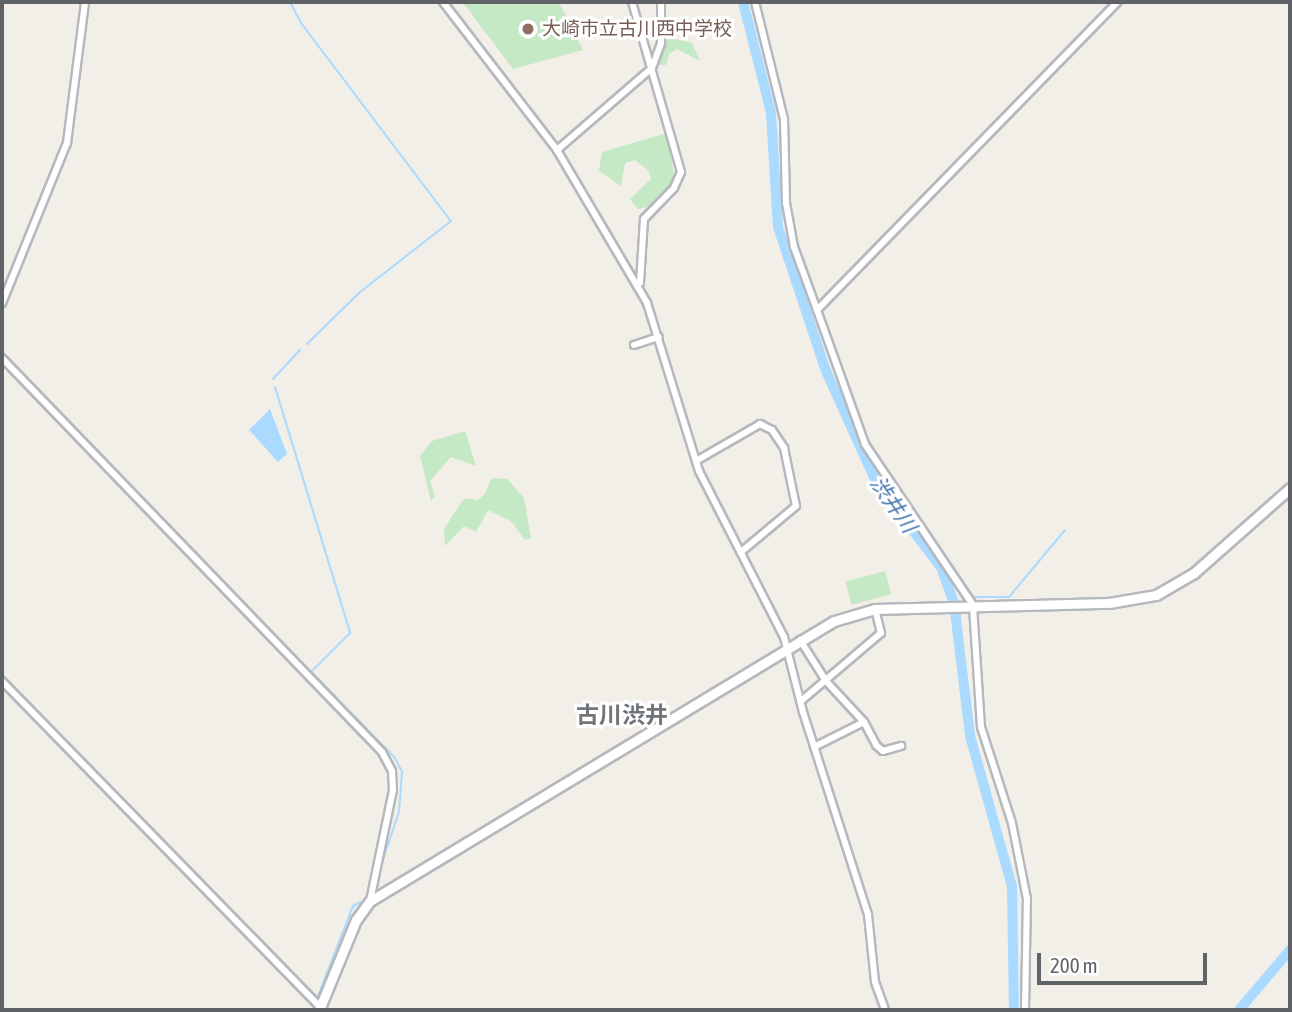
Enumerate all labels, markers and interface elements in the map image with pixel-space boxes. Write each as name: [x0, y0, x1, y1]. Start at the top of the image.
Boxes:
place label: 大崎市立古川西中学校: [542, 18, 732, 40]
marker: 大崎市立古川西中学校: [520, 21, 536, 37]
water label: 渋井川: [866, 471, 922, 537]
district label: 古川渋井: [576, 701, 668, 729]
scale bar: [1040, 939, 1210, 983]
text: 200 m: [1050, 953, 1098, 977]

